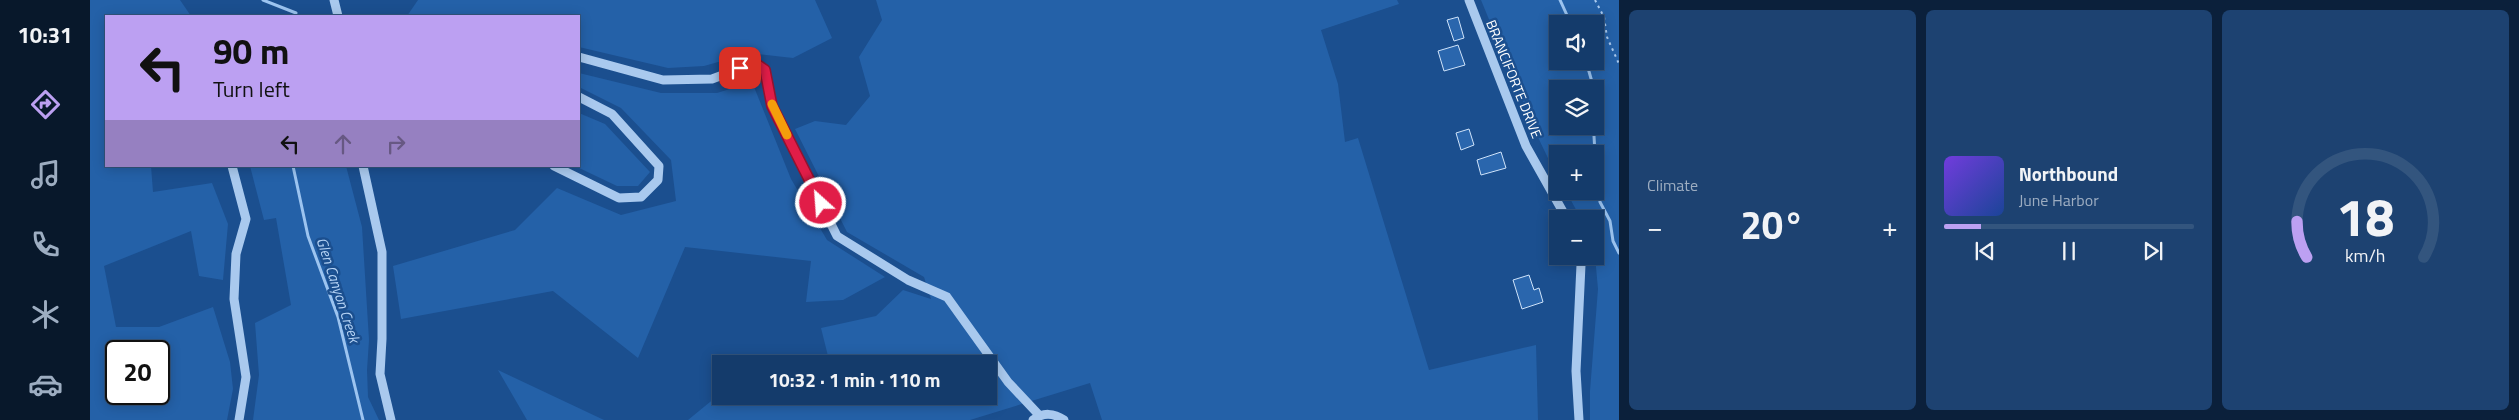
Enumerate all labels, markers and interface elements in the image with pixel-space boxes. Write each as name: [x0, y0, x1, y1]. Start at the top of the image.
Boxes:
map controls: [1549, 15, 1604, 265]
button: sound: [1549, 15, 1604, 70]
street label: BRANCIFORTE DRIVE: [1481, 16, 1548, 141]
text: 10:31: [18, 18, 72, 52]
text: 90 m: [213, 24, 289, 78]
icon: left: [130, 35, 195, 100]
pin: [719, 47, 761, 89]
icon: arrive: [726, 54, 754, 82]
text: Turn left: [213, 72, 290, 106]
button: layers: [1549, 80, 1604, 135]
icon: directions: [28, 87, 63, 122]
icon: left: [276, 130, 304, 158]
icon: ahead: [329, 130, 357, 158]
icon: right: [382, 130, 410, 158]
button: +: [1549, 145, 1604, 200]
icon: music: [28, 157, 63, 192]
text: Northbound: [2019, 159, 2118, 188]
text: Climate: [1647, 173, 1698, 197]
position arrow: [794, 176, 846, 228]
text: 18: [2337, 177, 2395, 256]
text: June Harbor: [2019, 188, 2099, 212]
text: 20°: [1740, 196, 1804, 254]
text: −: [1647, 205, 1663, 248]
text: +: [1882, 205, 1898, 248]
button: −: [1549, 210, 1604, 265]
icon: phone: [28, 227, 63, 262]
water label: Glen Canyon Creek: [311, 234, 367, 348]
icon: previous: [1971, 237, 1999, 265]
icon: pause: [2055, 237, 2083, 265]
icon: next: [2139, 237, 2167, 265]
text: km/h: [2345, 242, 2386, 269]
icon: climate: [28, 297, 63, 332]
speed limit sign: 20: [105, 340, 170, 405]
text: 10:32 · 1 min · 110 m: [768, 365, 941, 394]
icon: car: [28, 367, 63, 402]

